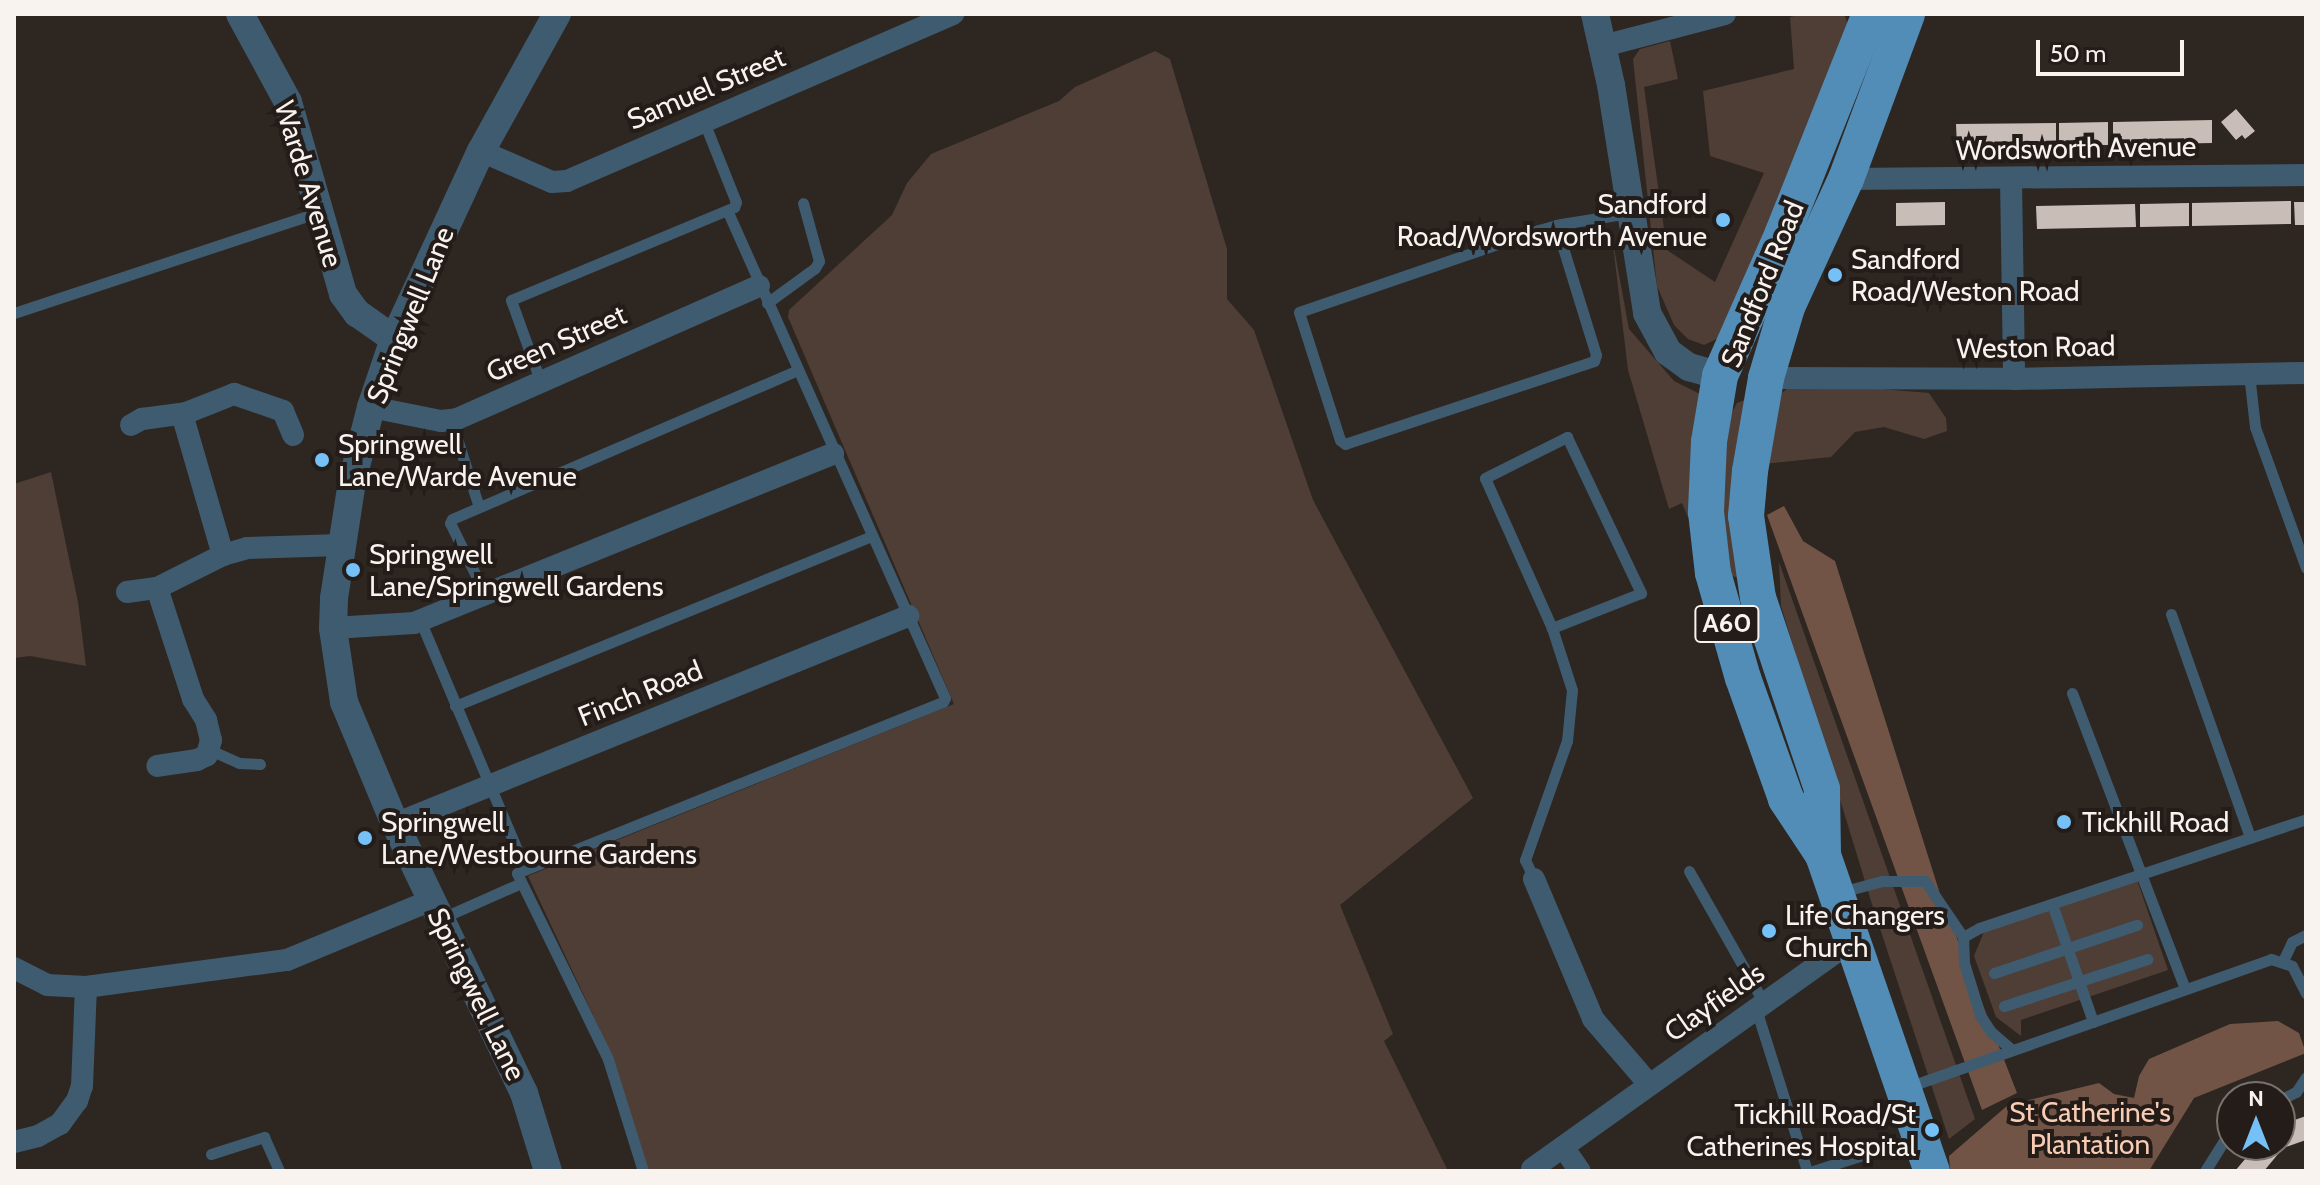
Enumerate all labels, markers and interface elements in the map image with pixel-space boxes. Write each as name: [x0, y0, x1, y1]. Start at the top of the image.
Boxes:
scale bar: [2040, 24, 2188, 74]
text: 50 m: [2050, 39, 2106, 68]
street label: Samuel Street: [622, 40, 790, 136]
street label: Warde Avenue: [268, 97, 350, 271]
street label: Wordsworth Avenue: [1955, 129, 2197, 167]
place label: Sandford Road/Wordsworth Avenue: [1397, 187, 1707, 253]
street label: Sandford Road: [1713, 196, 1811, 372]
marker: Sandford Road/Wordsworth Avenue: [1714, 211, 1732, 229]
street label: Springwell Lane: [359, 222, 461, 408]
place label: Sandford Road/Weston Road: [1851, 242, 2080, 308]
marker: Sandford Road/Weston Road: [1826, 266, 1844, 284]
street label: Green Street: [481, 297, 631, 389]
street label: Weston Road: [1956, 329, 2116, 365]
place label: Springwell Lane/Warde Avenue: [338, 427, 577, 493]
marker: Springwell Lane/Warde Avenue: [313, 451, 331, 469]
place label: Springwell Lane/Springwell Gardens: [369, 537, 664, 603]
marker: Springwell Lane/Springwell Gardens: [344, 561, 362, 579]
road number: A60: [1693, 602, 1761, 646]
street label: Finch Road: [573, 653, 707, 733]
place label: Springwell Lane/Westbourne Gardens: [381, 805, 697, 871]
place label: Tickhill Road: [2082, 805, 2229, 839]
marker: Tickhill Road: [2053, 811, 2075, 833]
marker: Springwell Lane/Westbourne Gardens: [356, 829, 374, 847]
place label: Life Changers Church: [1785, 898, 1945, 964]
street label: Springwell Lane: [421, 902, 533, 1086]
marker: Life Changers Church: [1760, 922, 1778, 940]
street label: Clayfields: [1658, 956, 1770, 1048]
north arrow: [2216, 1081, 2296, 1161]
text: N: [2248, 1085, 2264, 1112]
park label: St Catherine's Plantation: [2009, 1095, 2171, 1161]
place label: Tickhill Road/St Catherines Hospital: [1687, 1097, 1916, 1163]
marker: Tickhill Road/St Catherines Hospital: [1923, 1121, 1941, 1139]

